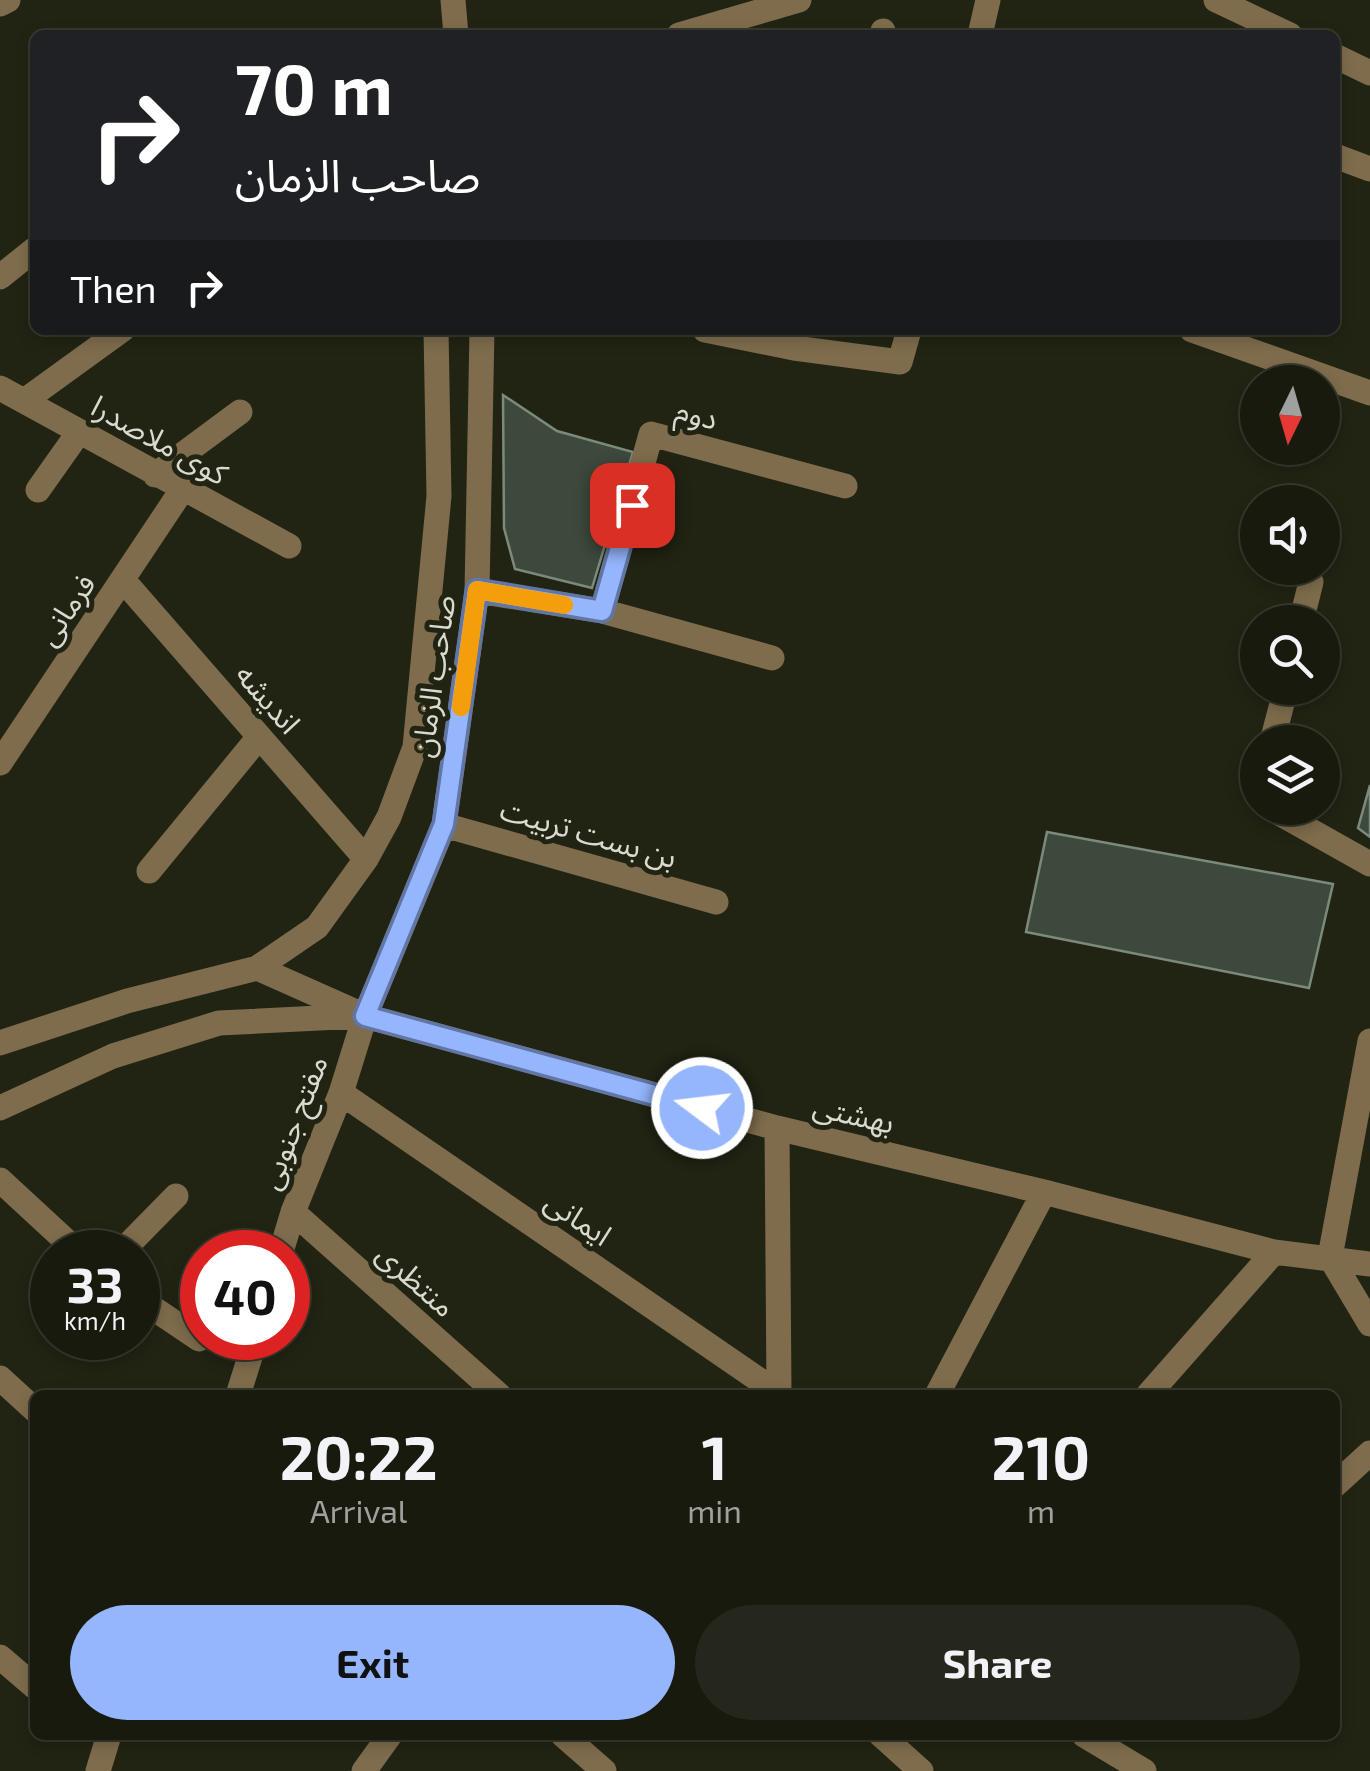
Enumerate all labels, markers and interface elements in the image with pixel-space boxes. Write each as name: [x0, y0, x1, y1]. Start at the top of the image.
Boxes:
text: 70 m: [235, 45, 393, 129]
icon: right: [70, 70, 200, 200]
text: صاحب الزمان: [235, 147, 480, 201]
icon: right: [177, 260, 232, 315]
text: Then: [70, 265, 157, 311]
north arrow: [1240, 365, 1340, 465]
map controls: [1240, 365, 1340, 825]
street label: کوی ملاصدرا: [85, 387, 235, 492]
street label: دوم: [670, 390, 722, 442]
pin: [590, 463, 675, 548]
icon: arrive: [605, 478, 660, 533]
button: sound: [1240, 485, 1340, 585]
street label: فرمانی: [28, 566, 103, 652]
street label: صاحب الزمان: [403, 592, 462, 760]
button: search: [1240, 605, 1340, 705]
street label: اندیشه: [229, 656, 309, 740]
button: layers: [1240, 725, 1340, 825]
street label: بن بست تربیت: [496, 790, 681, 875]
street label: مفتح جنوبی: [250, 1050, 340, 1196]
position arrow: [650, 1056, 754, 1160]
street label: بهشتی: [810, 1086, 898, 1141]
street label: ایمانی: [538, 1182, 619, 1253]
speed limit sign: 40: [180, 1230, 310, 1360]
street label: منتظری: [370, 1234, 464, 1324]
text: 33: [67, 1253, 123, 1313]
text: km/h: [64, 1305, 126, 1335]
text: 20:22: [280, 1420, 438, 1492]
text: 1: [702, 1420, 728, 1492]
text: 210: [992, 1420, 1090, 1492]
text: Arrival: [310, 1491, 407, 1529]
text: min: [687, 1491, 742, 1529]
text: m: [1027, 1491, 1055, 1529]
button: Exit: [70, 1605, 675, 1720]
button: Share: [695, 1605, 1300, 1720]

